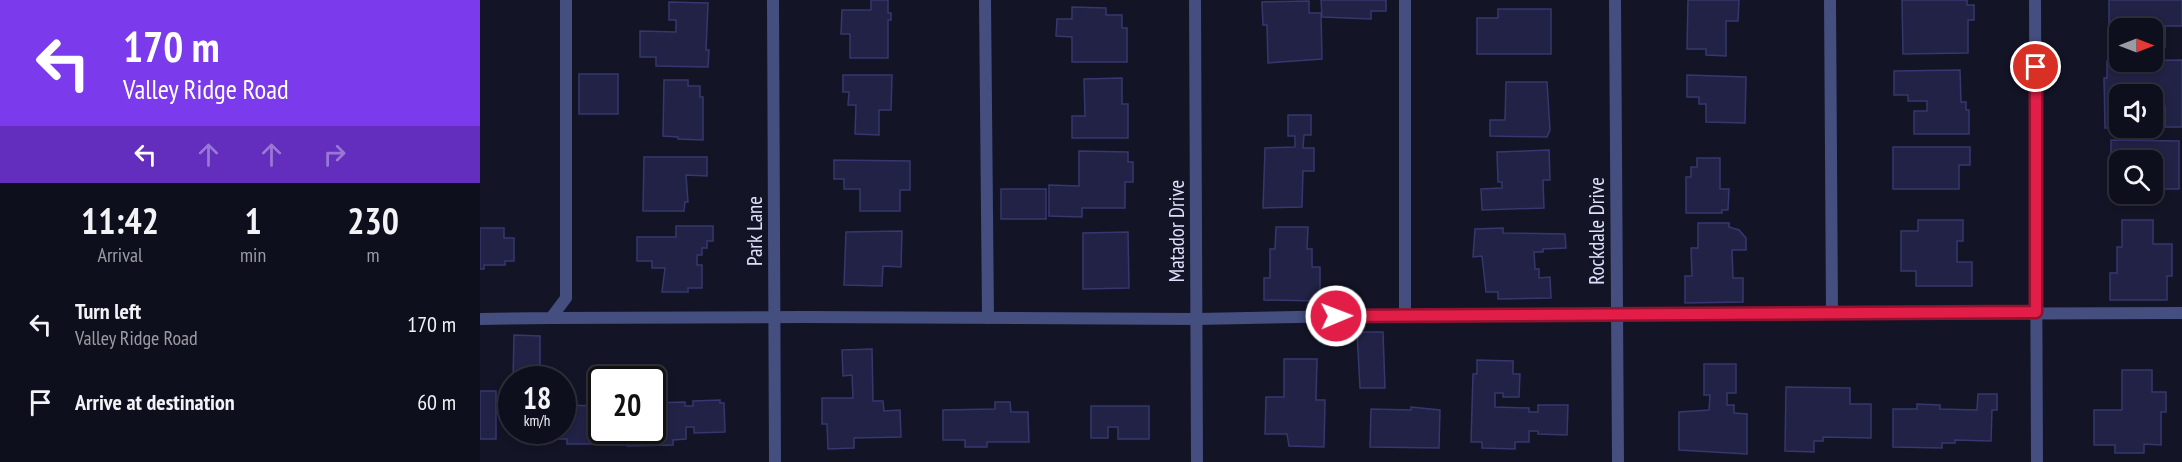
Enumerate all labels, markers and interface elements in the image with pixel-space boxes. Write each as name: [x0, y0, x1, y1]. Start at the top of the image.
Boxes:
north arrow: [2109, 18, 2163, 72]
map controls: [2109, 18, 2163, 204]
text: 170 m: [123, 19, 220, 74]
icon: left: [24, 24, 102, 102]
pin: [2010, 41, 2061, 92]
icon: arrive: [2019, 50, 2052, 83]
text: Valley Ridge Road: [123, 72, 289, 106]
button: sound: [2109, 84, 2163, 138]
icon: left: [129, 138, 162, 171]
icon: ahead: [192, 138, 225, 171]
icon: ahead: [255, 138, 288, 171]
icon: right: [318, 138, 351, 171]
button: search: [2109, 150, 2163, 204]
street label: Rockdale Drive: [1583, 177, 1610, 285]
street label: Matador Drive: [1163, 180, 1190, 282]
street label: Park Lane: [741, 196, 768, 266]
text: 11:42: [81, 197, 159, 244]
text: 1: [244, 197, 262, 244]
text: 230: [347, 197, 399, 244]
text: Arrival: [97, 242, 143, 268]
text: min: [240, 242, 266, 268]
text: m: [367, 242, 380, 268]
position arrow: [1304, 284, 1368, 348]
text: Turn left: [75, 297, 141, 325]
icon: left: [24, 308, 57, 341]
text: 170 m: [407, 310, 456, 338]
text: Valley Ridge Road: [75, 325, 198, 351]
speed limit sign: 20: [588, 366, 666, 444]
text: 18: [523, 378, 551, 417]
icon: arrive: [24, 386, 57, 419]
text: Arrive at destination: [75, 388, 235, 416]
text: 60 m: [417, 388, 456, 416]
text: km/h: [524, 411, 550, 430]

